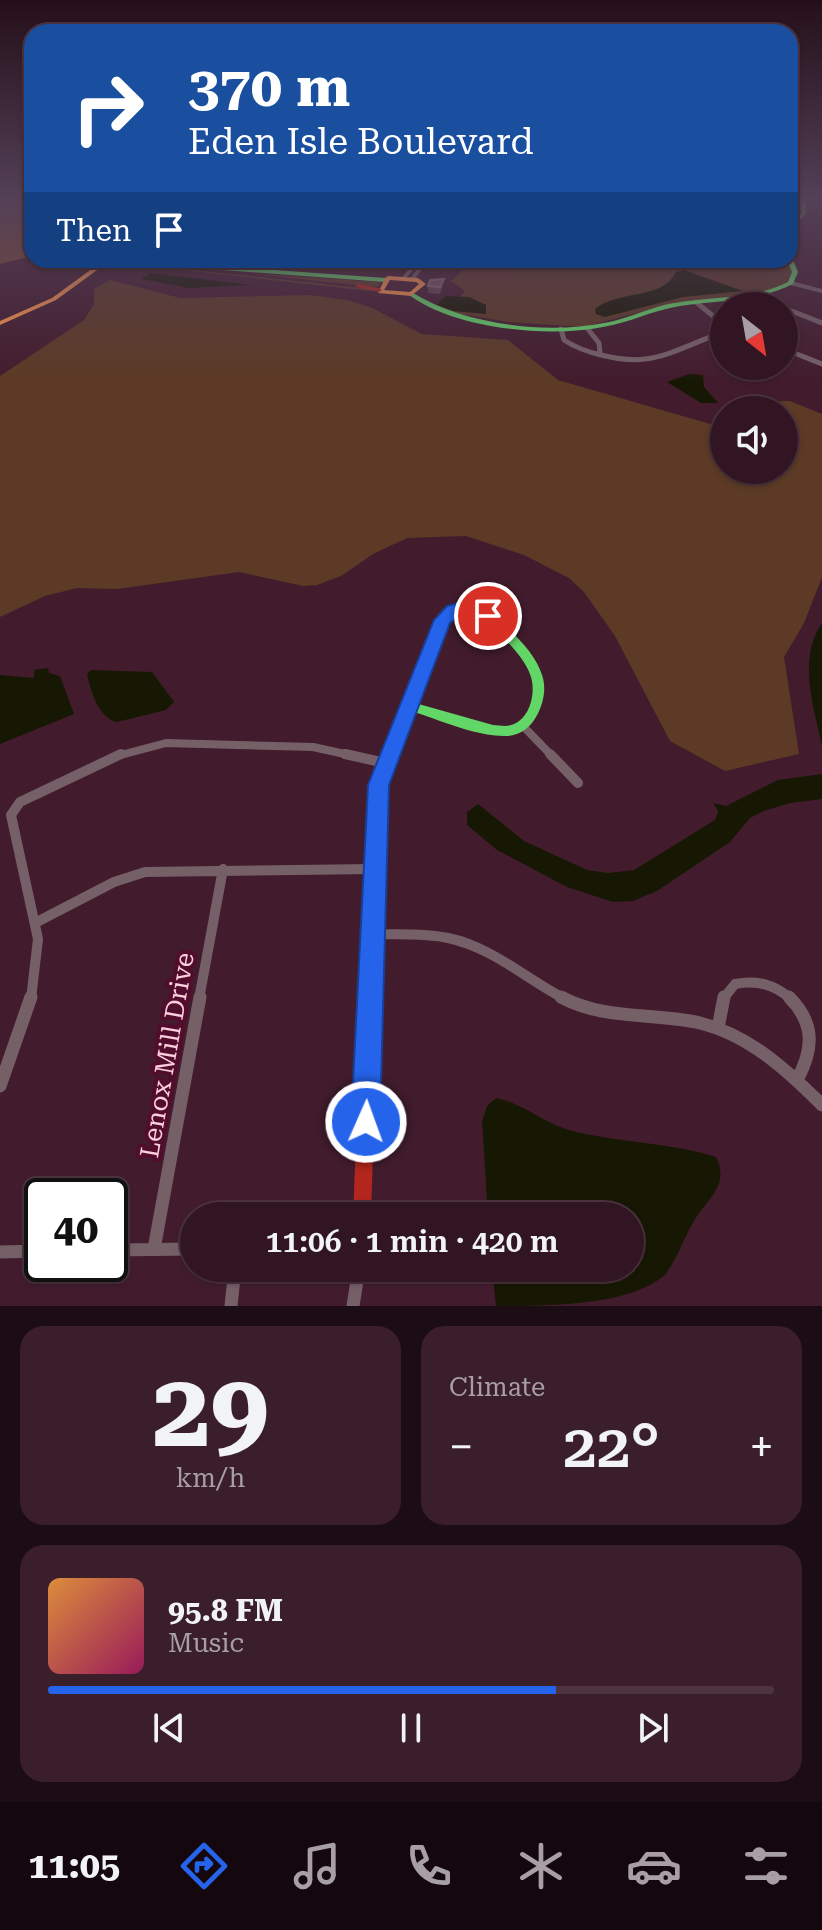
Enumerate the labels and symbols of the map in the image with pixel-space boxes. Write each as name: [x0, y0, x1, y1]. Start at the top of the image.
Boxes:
north arrow: [710, 292, 798, 380]
pin: [454, 582, 522, 650]
street label: Lenox Mill Drive: [134, 950, 200, 1160]
position arrow: [324, 1080, 408, 1164]
speed limit sign: 40: [24, 1178, 128, 1282]

